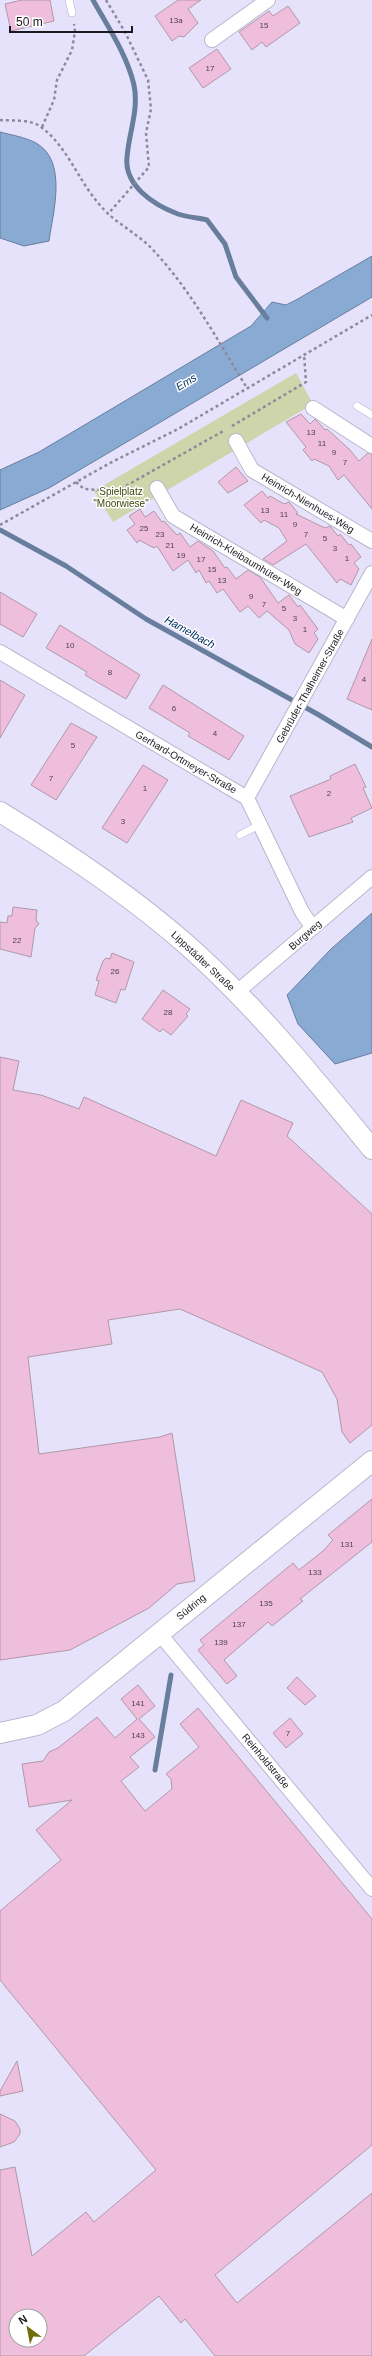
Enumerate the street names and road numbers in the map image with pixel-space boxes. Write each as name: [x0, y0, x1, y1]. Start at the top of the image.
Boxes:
street label: Heinrich-Nienhues-Weg: [260, 471, 356, 535]
street label: Heinrich-Kleibaumhüter-Weg: [188, 521, 304, 597]
street label: Gebrüder-Thalheimer-Straße: [274, 627, 346, 745]
street label: Gerhard-Ortmeyer-Straße: [133, 728, 239, 796]
street label: Burgweg: [286, 918, 324, 952]
street label: Lippstädter Straße: [169, 929, 237, 993]
street label: Südring: [174, 1592, 208, 1622]
street label: Reinholdstraße: [240, 1731, 292, 1791]

